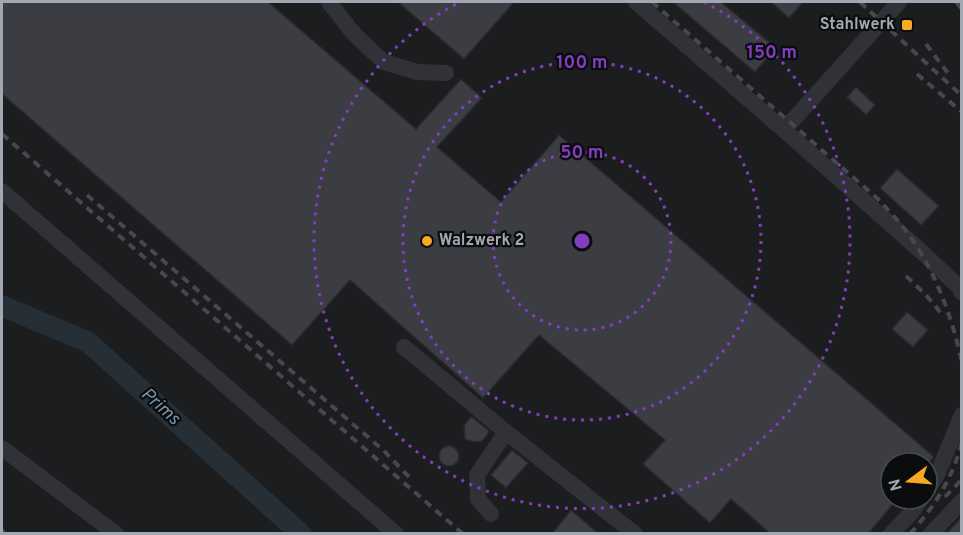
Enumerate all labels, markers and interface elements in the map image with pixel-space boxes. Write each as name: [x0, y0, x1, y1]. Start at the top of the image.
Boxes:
place label: Stahlwerk: [820, 15, 895, 35]
marker: Stahlwerk: [900, 18, 914, 32]
text: 150 m: [747, 42, 797, 65]
text: 100 m: [556, 52, 608, 75]
text: 50 m: [560, 142, 604, 165]
place label: Walzwerk 2: [439, 231, 524, 251]
centre of rings: [572, 231, 592, 251]
marker: Walzwerk 2: [420, 234, 434, 248]
water label: Prims: [136, 383, 185, 431]
north arrow: [879, 451, 939, 511]
text: N: [885, 476, 908, 493]

